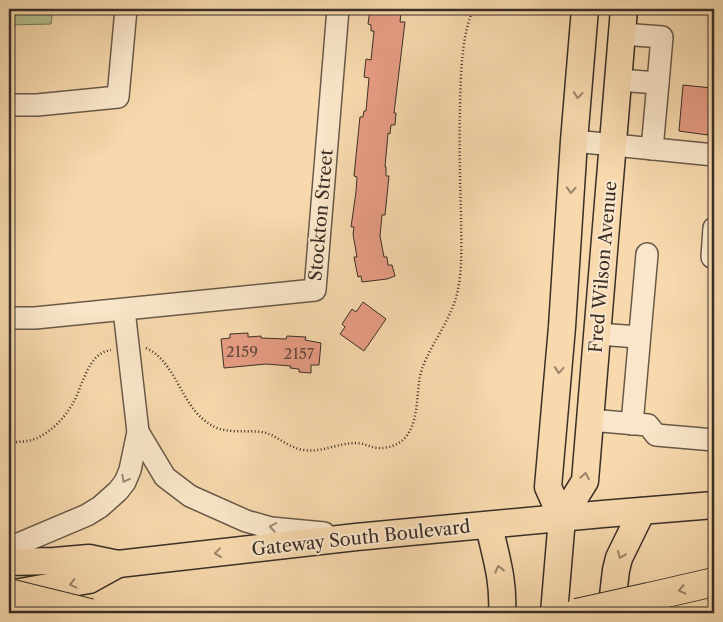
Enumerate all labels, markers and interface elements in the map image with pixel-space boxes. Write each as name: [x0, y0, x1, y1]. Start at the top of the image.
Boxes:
one-way arrow: [573, 92, 584, 100]
street label: Stockton Street: [304, 147, 338, 282]
street label: Fred Wilson Avenue: [585, 180, 621, 354]
one-way arrow: [566, 186, 577, 194]
house number: 2159: [226, 342, 258, 361]
house number: 2157: [284, 344, 315, 363]
one-way arrow: [553, 366, 564, 374]
one-way arrow: [579, 471, 589, 480]
one-way arrow: [122, 473, 132, 482]
street label: Gateway South Boulevard: [250, 516, 472, 560]
one-way arrow: [269, 523, 278, 533]
one-way arrow: [213, 547, 221, 558]
one-way arrow: [617, 550, 628, 559]
one-way arrow: [494, 565, 505, 574]
one-way arrow: [69, 578, 78, 589]
one-way arrow: [677, 584, 686, 595]

